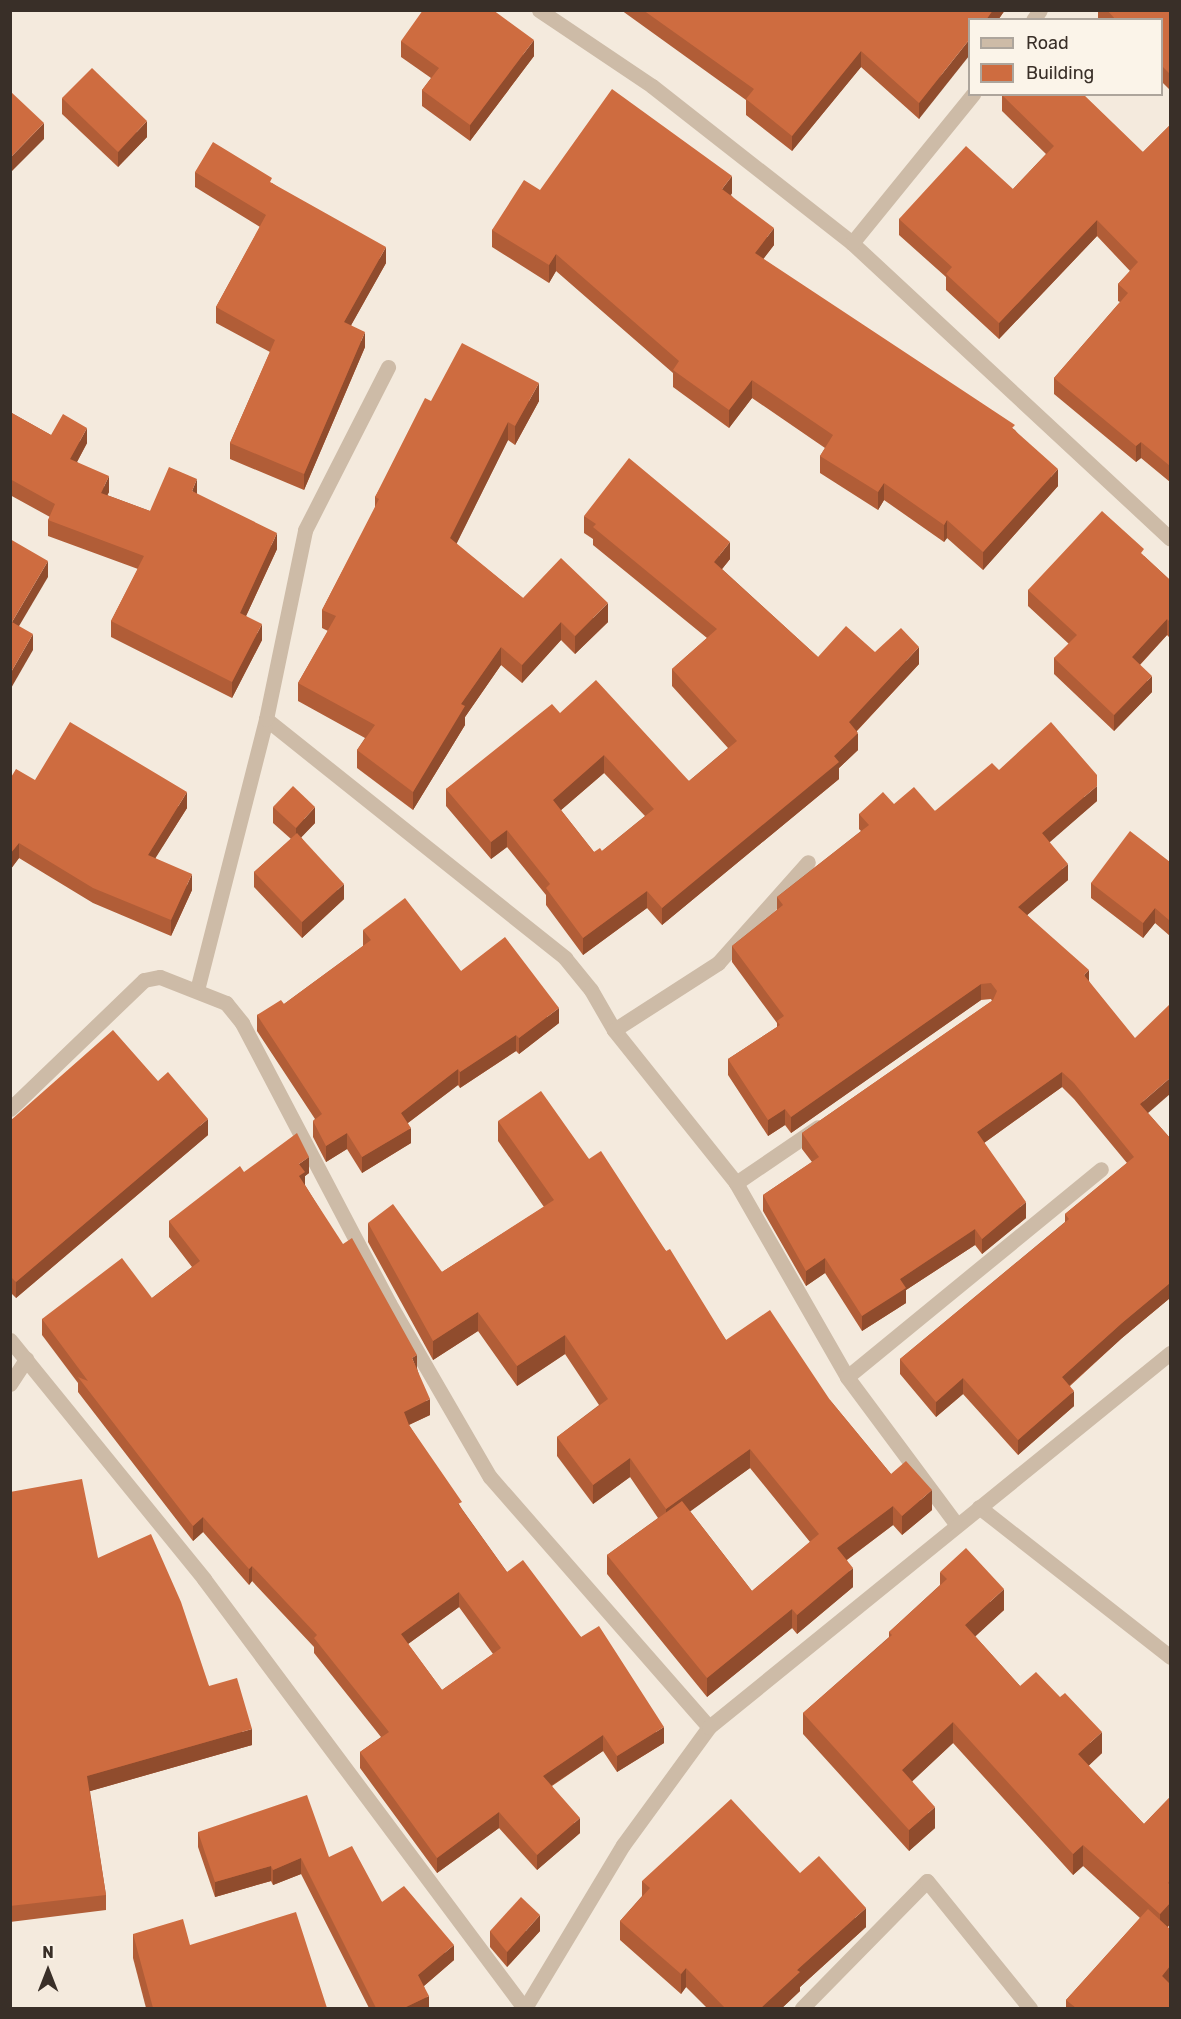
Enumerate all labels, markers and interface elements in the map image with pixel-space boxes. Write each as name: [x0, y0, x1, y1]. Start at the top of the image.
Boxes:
legend: [968, 18, 1163, 96]
text: Road: [1026, 32, 1069, 54]
text: Building: [1026, 62, 1094, 84]
north arrow: [18, 1941, 78, 2001]
text: N: [42, 1943, 54, 1962]

